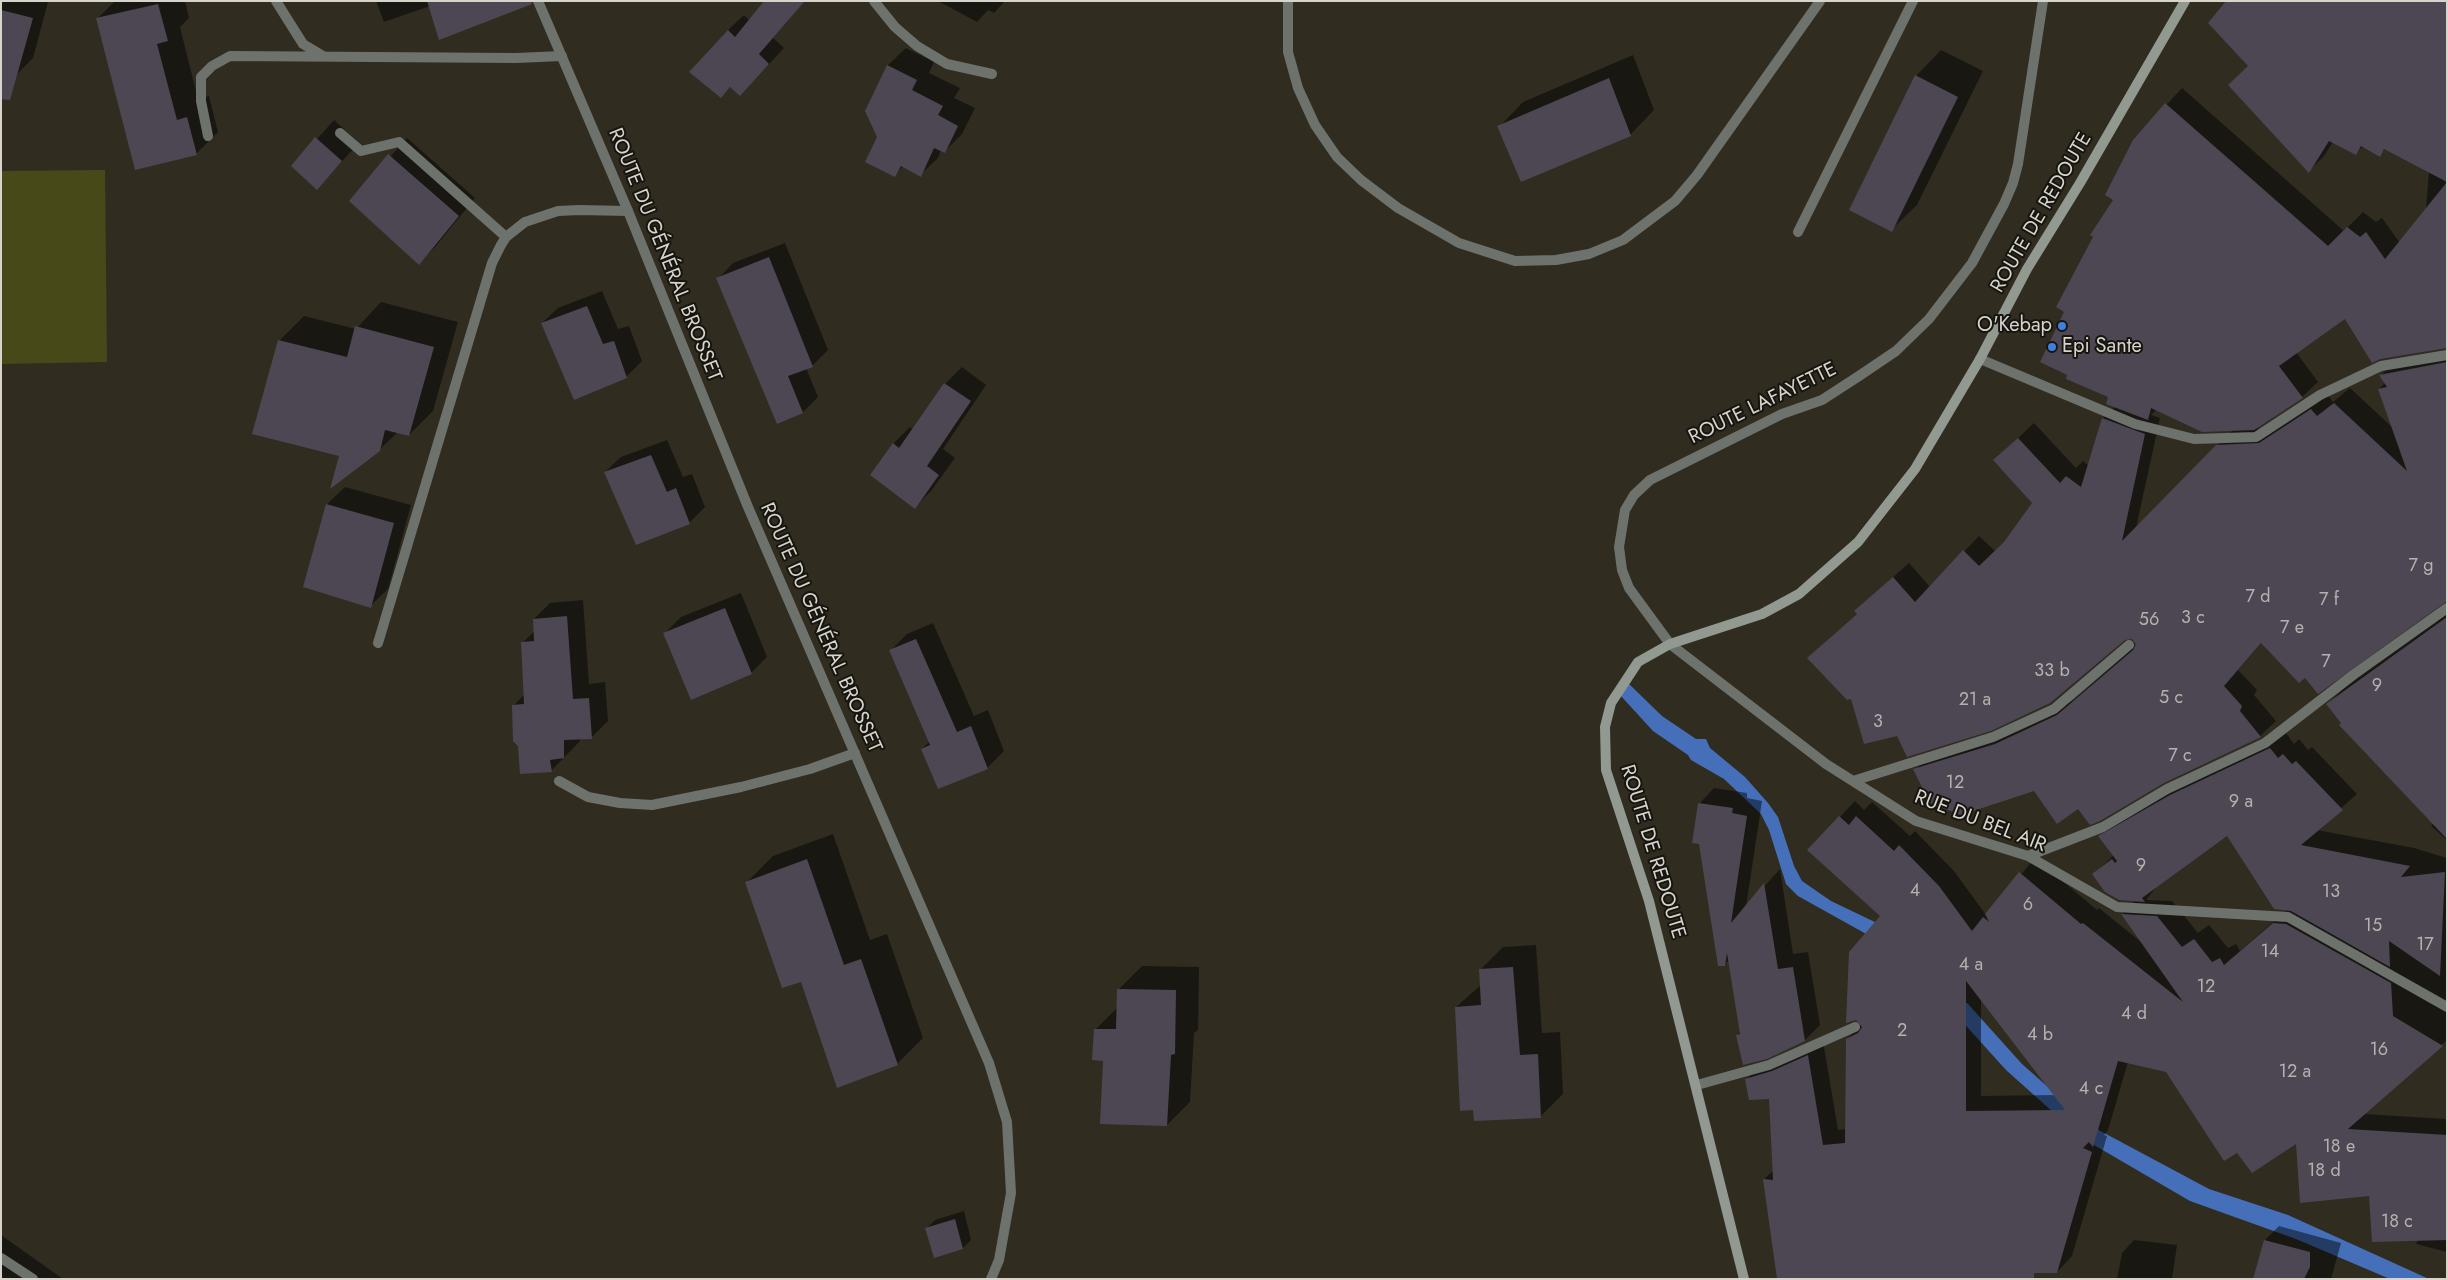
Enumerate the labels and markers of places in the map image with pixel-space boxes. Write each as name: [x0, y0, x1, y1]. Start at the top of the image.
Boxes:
place label: O'Kebap: [1977, 314, 2052, 338]
marker: O'Kebap: [2056, 320, 2068, 332]
place label: Epi Sante: [2062, 335, 2142, 359]
marker: Epi Sante: [2046, 341, 2058, 353]

